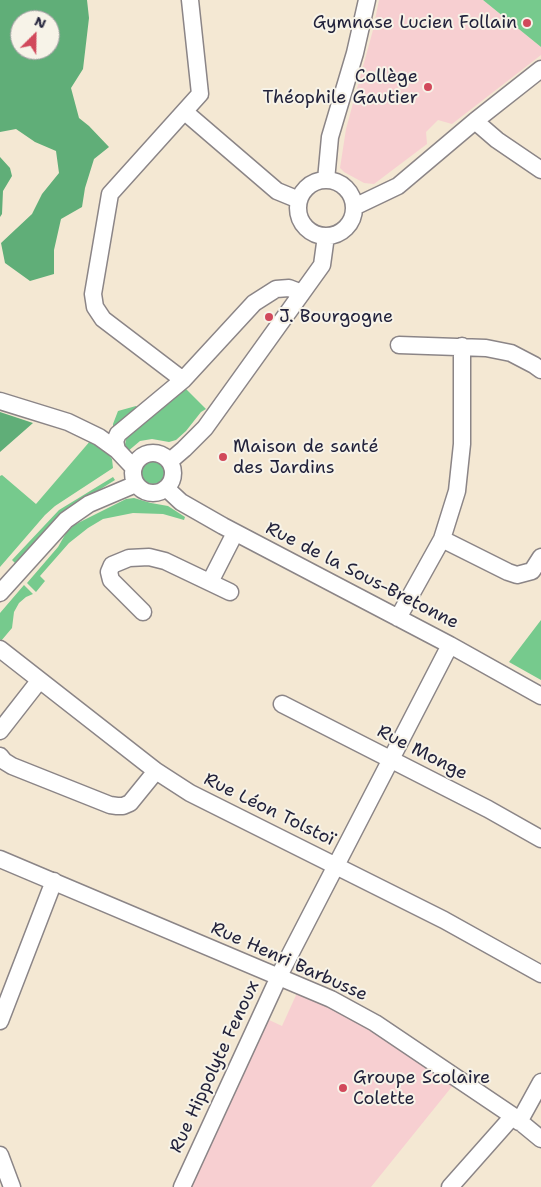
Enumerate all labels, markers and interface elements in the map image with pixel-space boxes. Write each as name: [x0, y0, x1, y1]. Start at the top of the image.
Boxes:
north arrow: [10, 10, 60, 60]
text: N: [32, 12, 49, 33]
place label: Gymnase Lucien Follain: [313, 12, 517, 34]
marker: Gymnase Lucien Follain: [521, 17, 533, 29]
place label: Collège Théophile Gautier: [263, 66, 418, 108]
marker: Collège Théophile Gautier: [422, 81, 434, 93]
place label: J. Bourgogne: [279, 306, 393, 328]
marker: J. Bourgogne: [263, 311, 275, 323]
place label: Maison de santé des Jardins: [233, 436, 379, 478]
marker: Maison de santé des Jardins: [217, 451, 229, 463]
street label: Rue de la Sous-Bretonne: [262, 518, 462, 634]
street label: Rue Monge: [373, 721, 471, 785]
street label: Rue Léon Tolstoï: [200, 769, 338, 851]
street label: Rue Henri Barbusse: [207, 918, 371, 1006]
street label: Rue Hippolyte Fenoux: [166, 977, 264, 1157]
place label: Groupe Scolaire Colette: [353, 1067, 490, 1110]
marker: Groupe Scolaire Colette: [337, 1082, 349, 1094]

